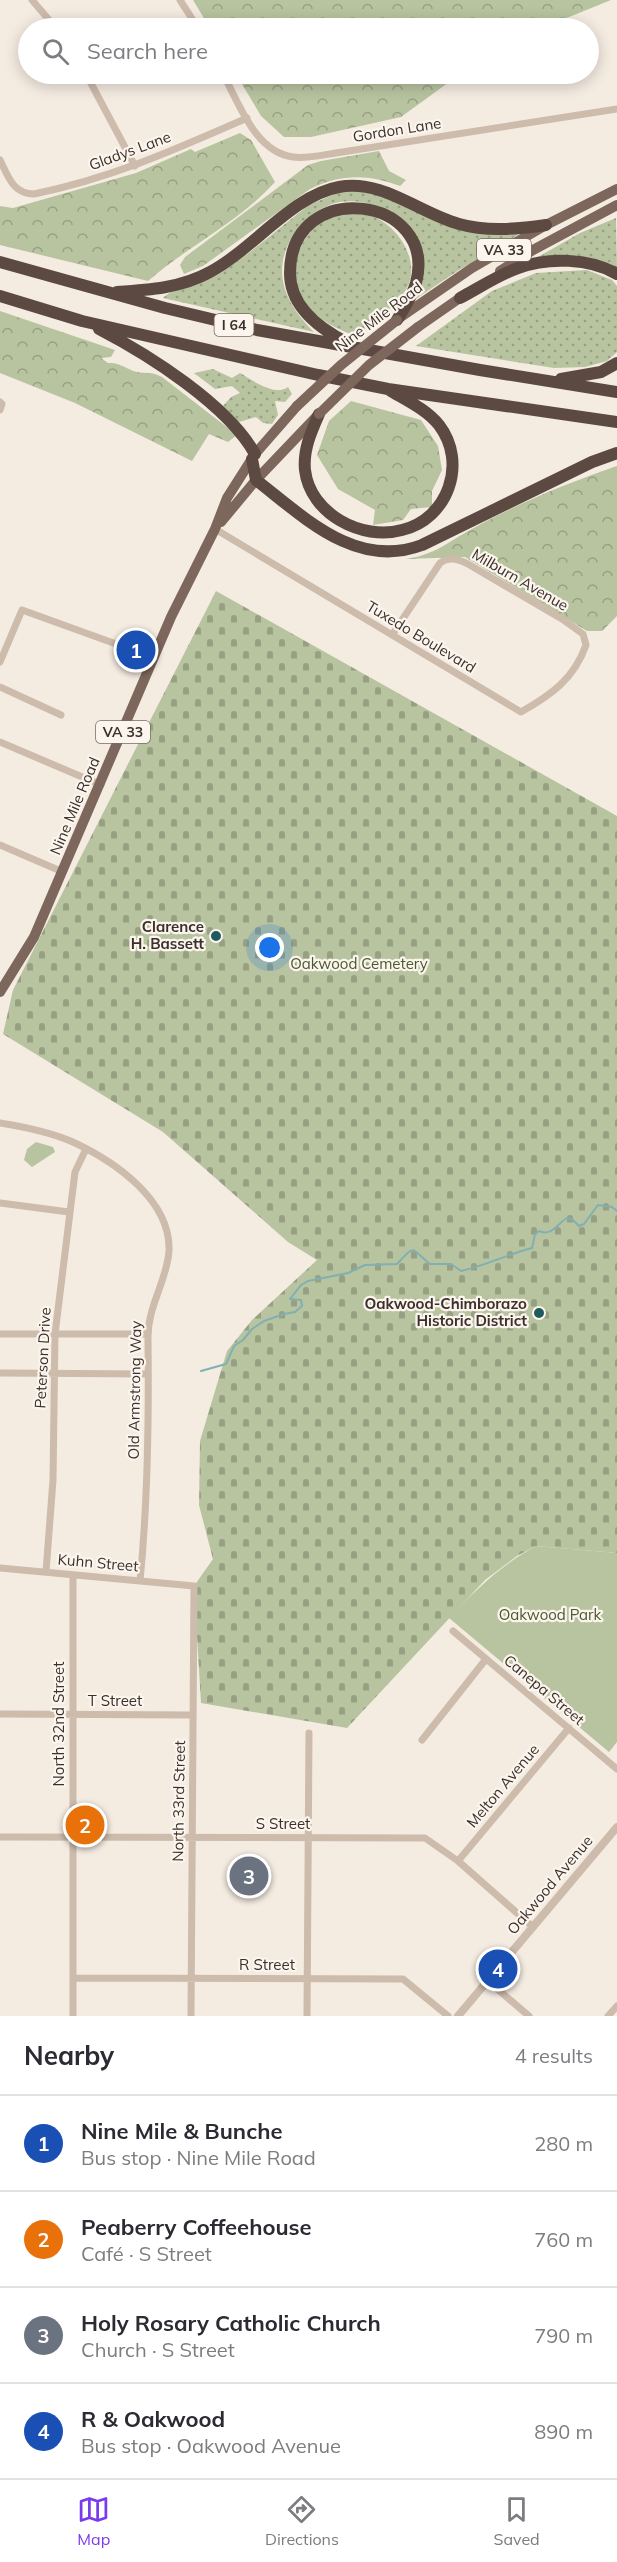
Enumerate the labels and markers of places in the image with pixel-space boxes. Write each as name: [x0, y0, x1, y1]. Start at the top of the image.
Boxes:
pin: 1: [116, 628, 156, 672]
place label: Clarence H. Bassett: [131, 917, 204, 953]
marker: Clarence H. Bassett: [209, 929, 223, 943]
place label: Oakwood-Chimborazo Historic District: [365, 1294, 527, 1330]
marker: Oakwood-Chimborazo Historic District: [532, 1306, 546, 1320]
pin: 2: [66, 1802, 104, 1848]
pin: 3: [230, 1854, 268, 1898]
pin: 4: [478, 1946, 518, 1992]

